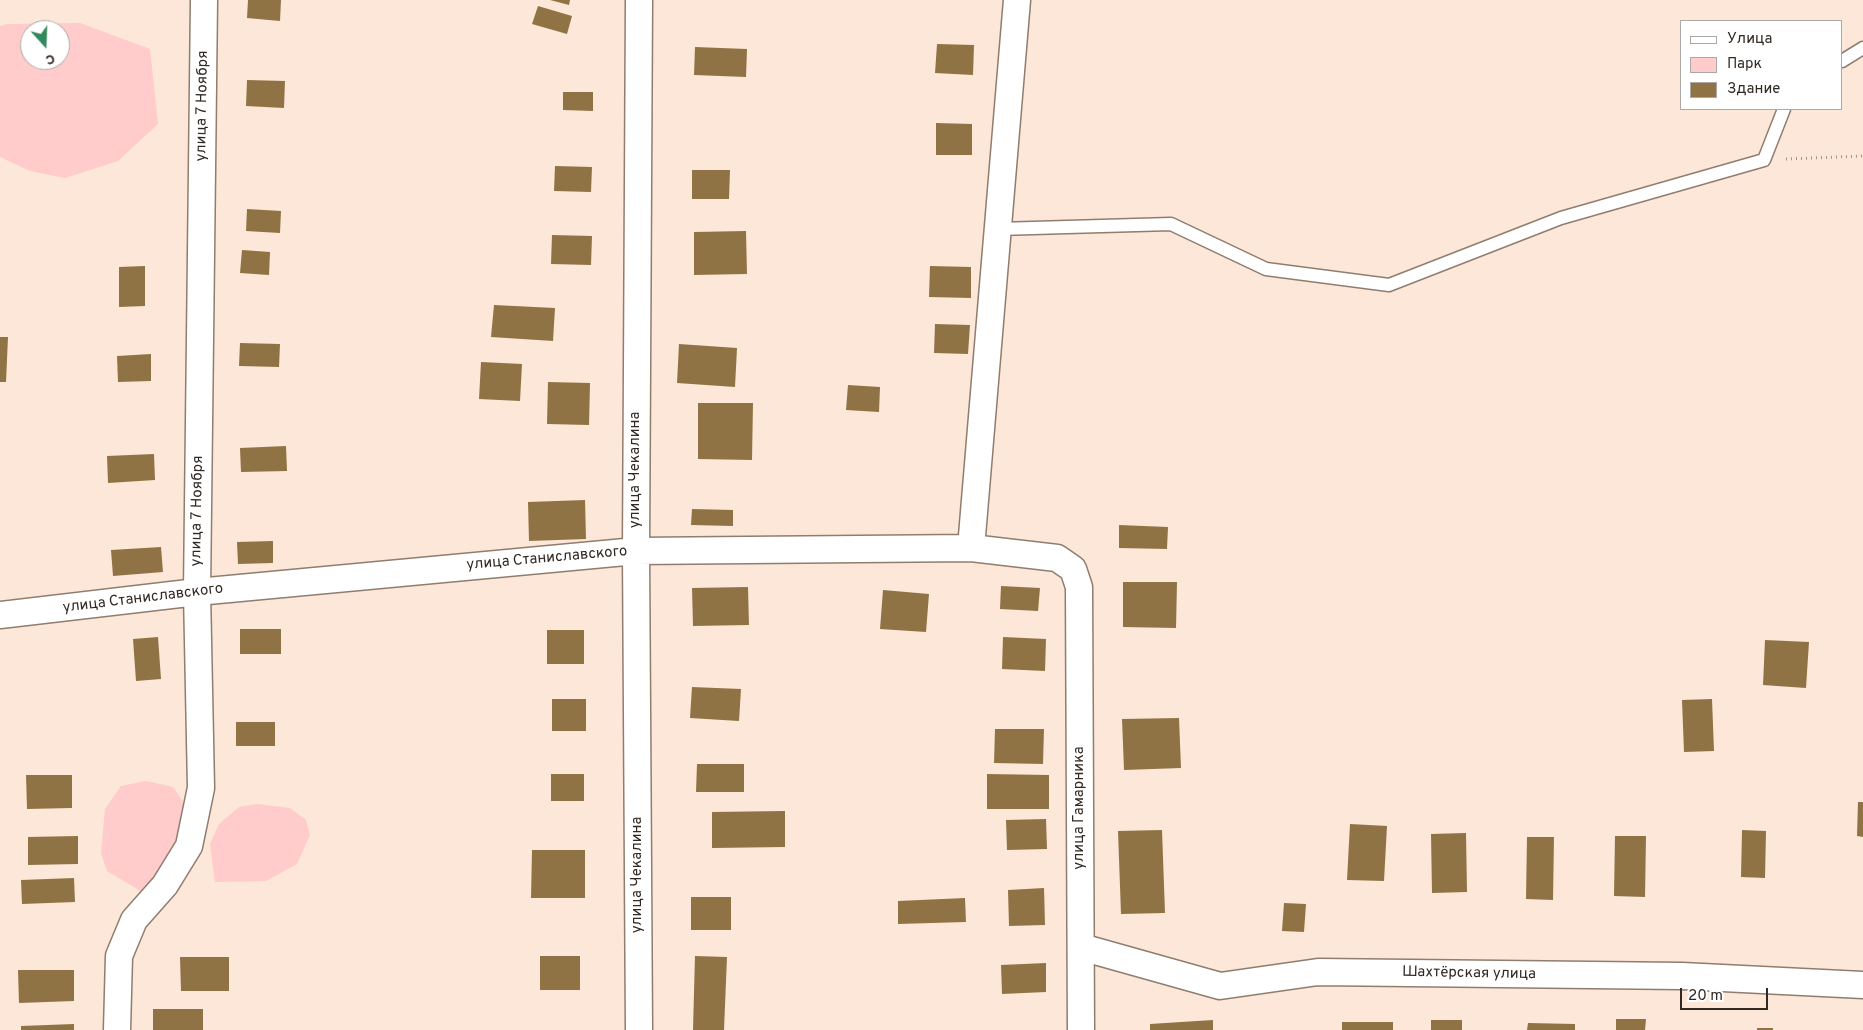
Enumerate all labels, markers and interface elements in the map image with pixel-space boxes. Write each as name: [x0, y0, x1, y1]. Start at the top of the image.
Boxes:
north arrow: [20, 20, 70, 70]
legend: [1680, 20, 1843, 110]
text: Улица: [1727, 30, 1772, 49]
text: С: [43, 49, 57, 68]
street label: улица 7 Ноября: [193, 50, 213, 162]
text: Парк: [1727, 55, 1762, 74]
text: Здание: [1727, 80, 1780, 99]
street label: улица Чекалина: [627, 412, 645, 528]
street label: улица 7 Ноября: [188, 455, 208, 567]
street label: улица Станиславского: [466, 543, 628, 575]
street label: улица Станиславского: [62, 580, 224, 618]
street label: улица Гамарника: [1071, 746, 1089, 870]
street label: улица Чекалина: [629, 817, 647, 933]
street label: Шахтёрская улица: [1402, 964, 1536, 984]
scale bar: [1683, 978, 1770, 1010]
text: 20 m: [1688, 987, 1723, 1006]

